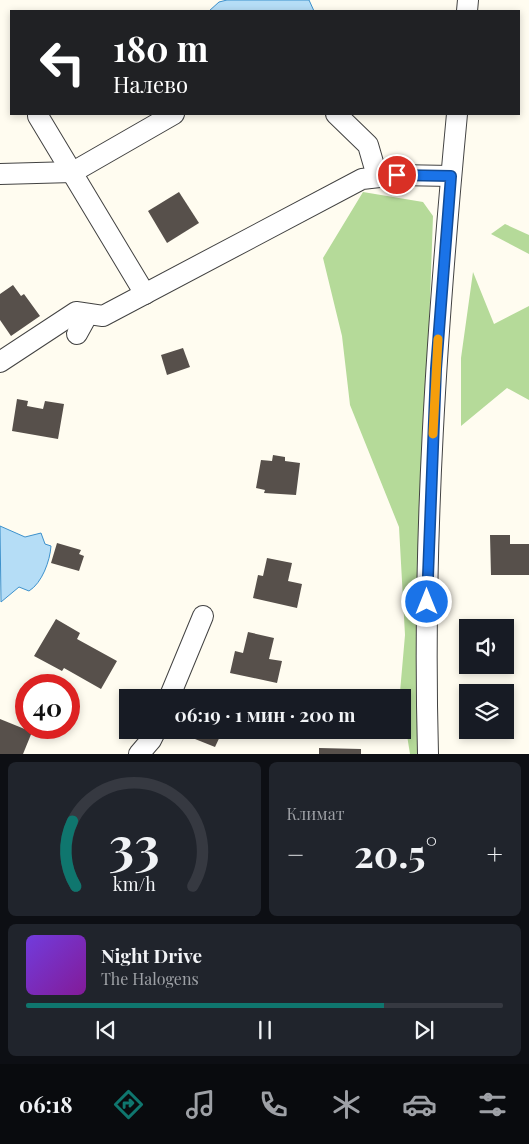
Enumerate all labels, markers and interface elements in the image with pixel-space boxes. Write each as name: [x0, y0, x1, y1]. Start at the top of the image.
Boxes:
text: 180 m: [113, 24, 208, 71]
icon: left: [30, 30, 95, 95]
text: Налево: [113, 69, 188, 99]
pin: [376, 154, 418, 196]
icon: arrive: [383, 161, 411, 189]
position arrow: [400, 575, 452, 627]
map controls: [459, 619, 514, 739]
button: sound: [459, 619, 514, 674]
speed limit sign: 40: [15, 674, 80, 739]
button: layers: [459, 684, 514, 739]
text: 06:19 · 1 мин · 200 m: [175, 701, 355, 727]
text: Климат: [287, 803, 345, 824]
text: 33: [109, 809, 160, 878]
text: 20.5°: [354, 827, 437, 878]
text: −: [287, 835, 305, 872]
text: +: [487, 835, 503, 872]
text: km/h: [113, 872, 156, 895]
text: Night Drive: [101, 942, 202, 968]
text: The Halogens: [101, 968, 199, 989]
icon: previous: [92, 1016, 120, 1044]
icon: pause: [251, 1016, 279, 1044]
icon: next: [410, 1016, 438, 1044]
icon: directions: [111, 1087, 146, 1122]
icon: music: [183, 1087, 218, 1122]
icon: phone: [256, 1087, 291, 1122]
icon: climate: [329, 1087, 364, 1122]
icon: car: [402, 1087, 437, 1122]
icon: filters: [475, 1087, 510, 1122]
text: 06:18: [19, 1089, 73, 1119]

